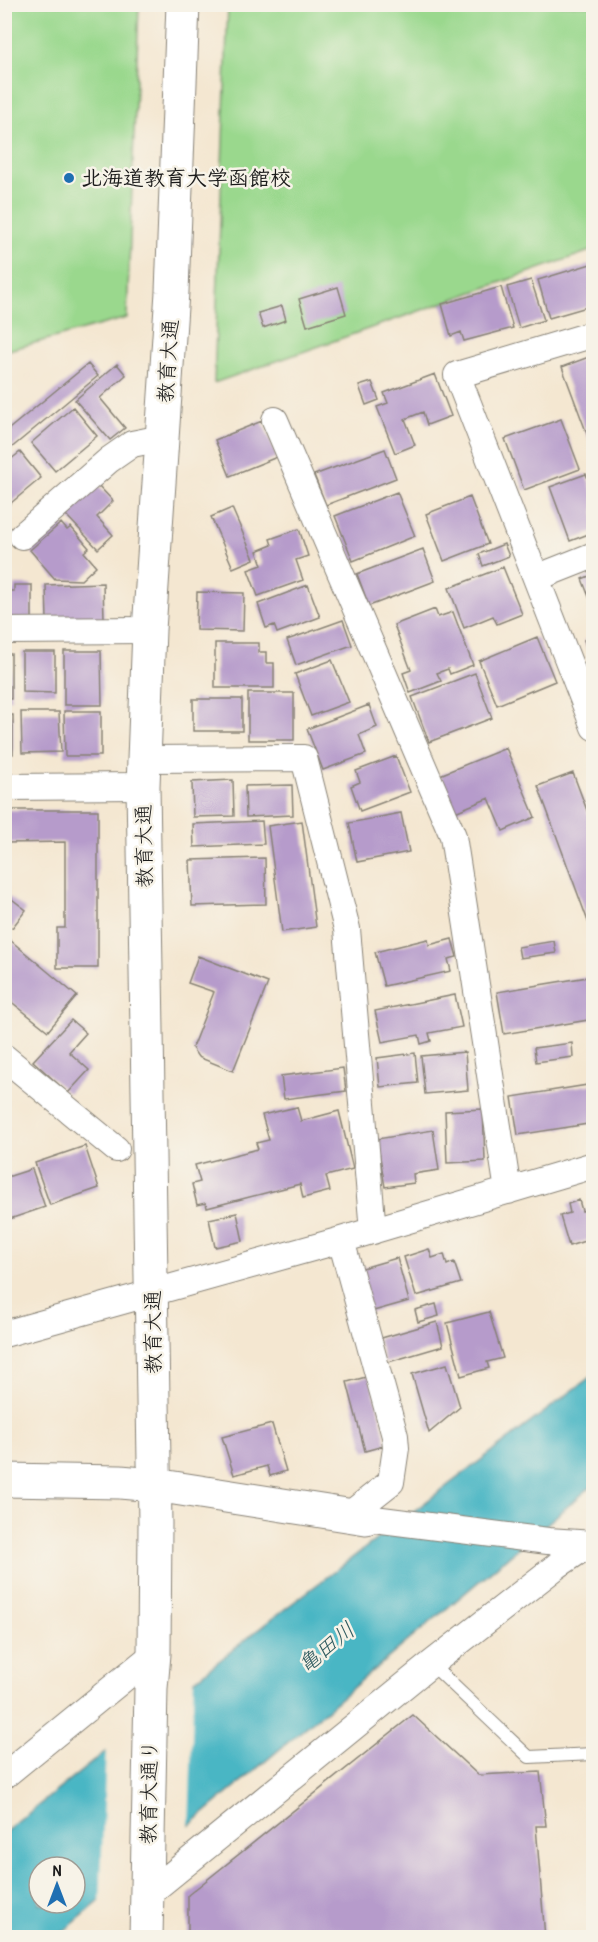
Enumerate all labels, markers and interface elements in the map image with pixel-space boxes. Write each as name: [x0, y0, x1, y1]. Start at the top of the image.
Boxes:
place label: 北海道教育大学函館校: [81, 163, 291, 192]
marker: 北海道教育大学函館校: [62, 171, 76, 185]
street label: 教育大通: [150, 318, 185, 404]
street label: 教育大通: [128, 804, 159, 888]
street label: 教育大通: [138, 1290, 167, 1374]
water label: 亀田川: [291, 1615, 361, 1679]
street label: 教育大通り: [133, 1739, 164, 1845]
north arrow: [27, 1855, 87, 1915]
text: N: [53, 1859, 62, 1881]

